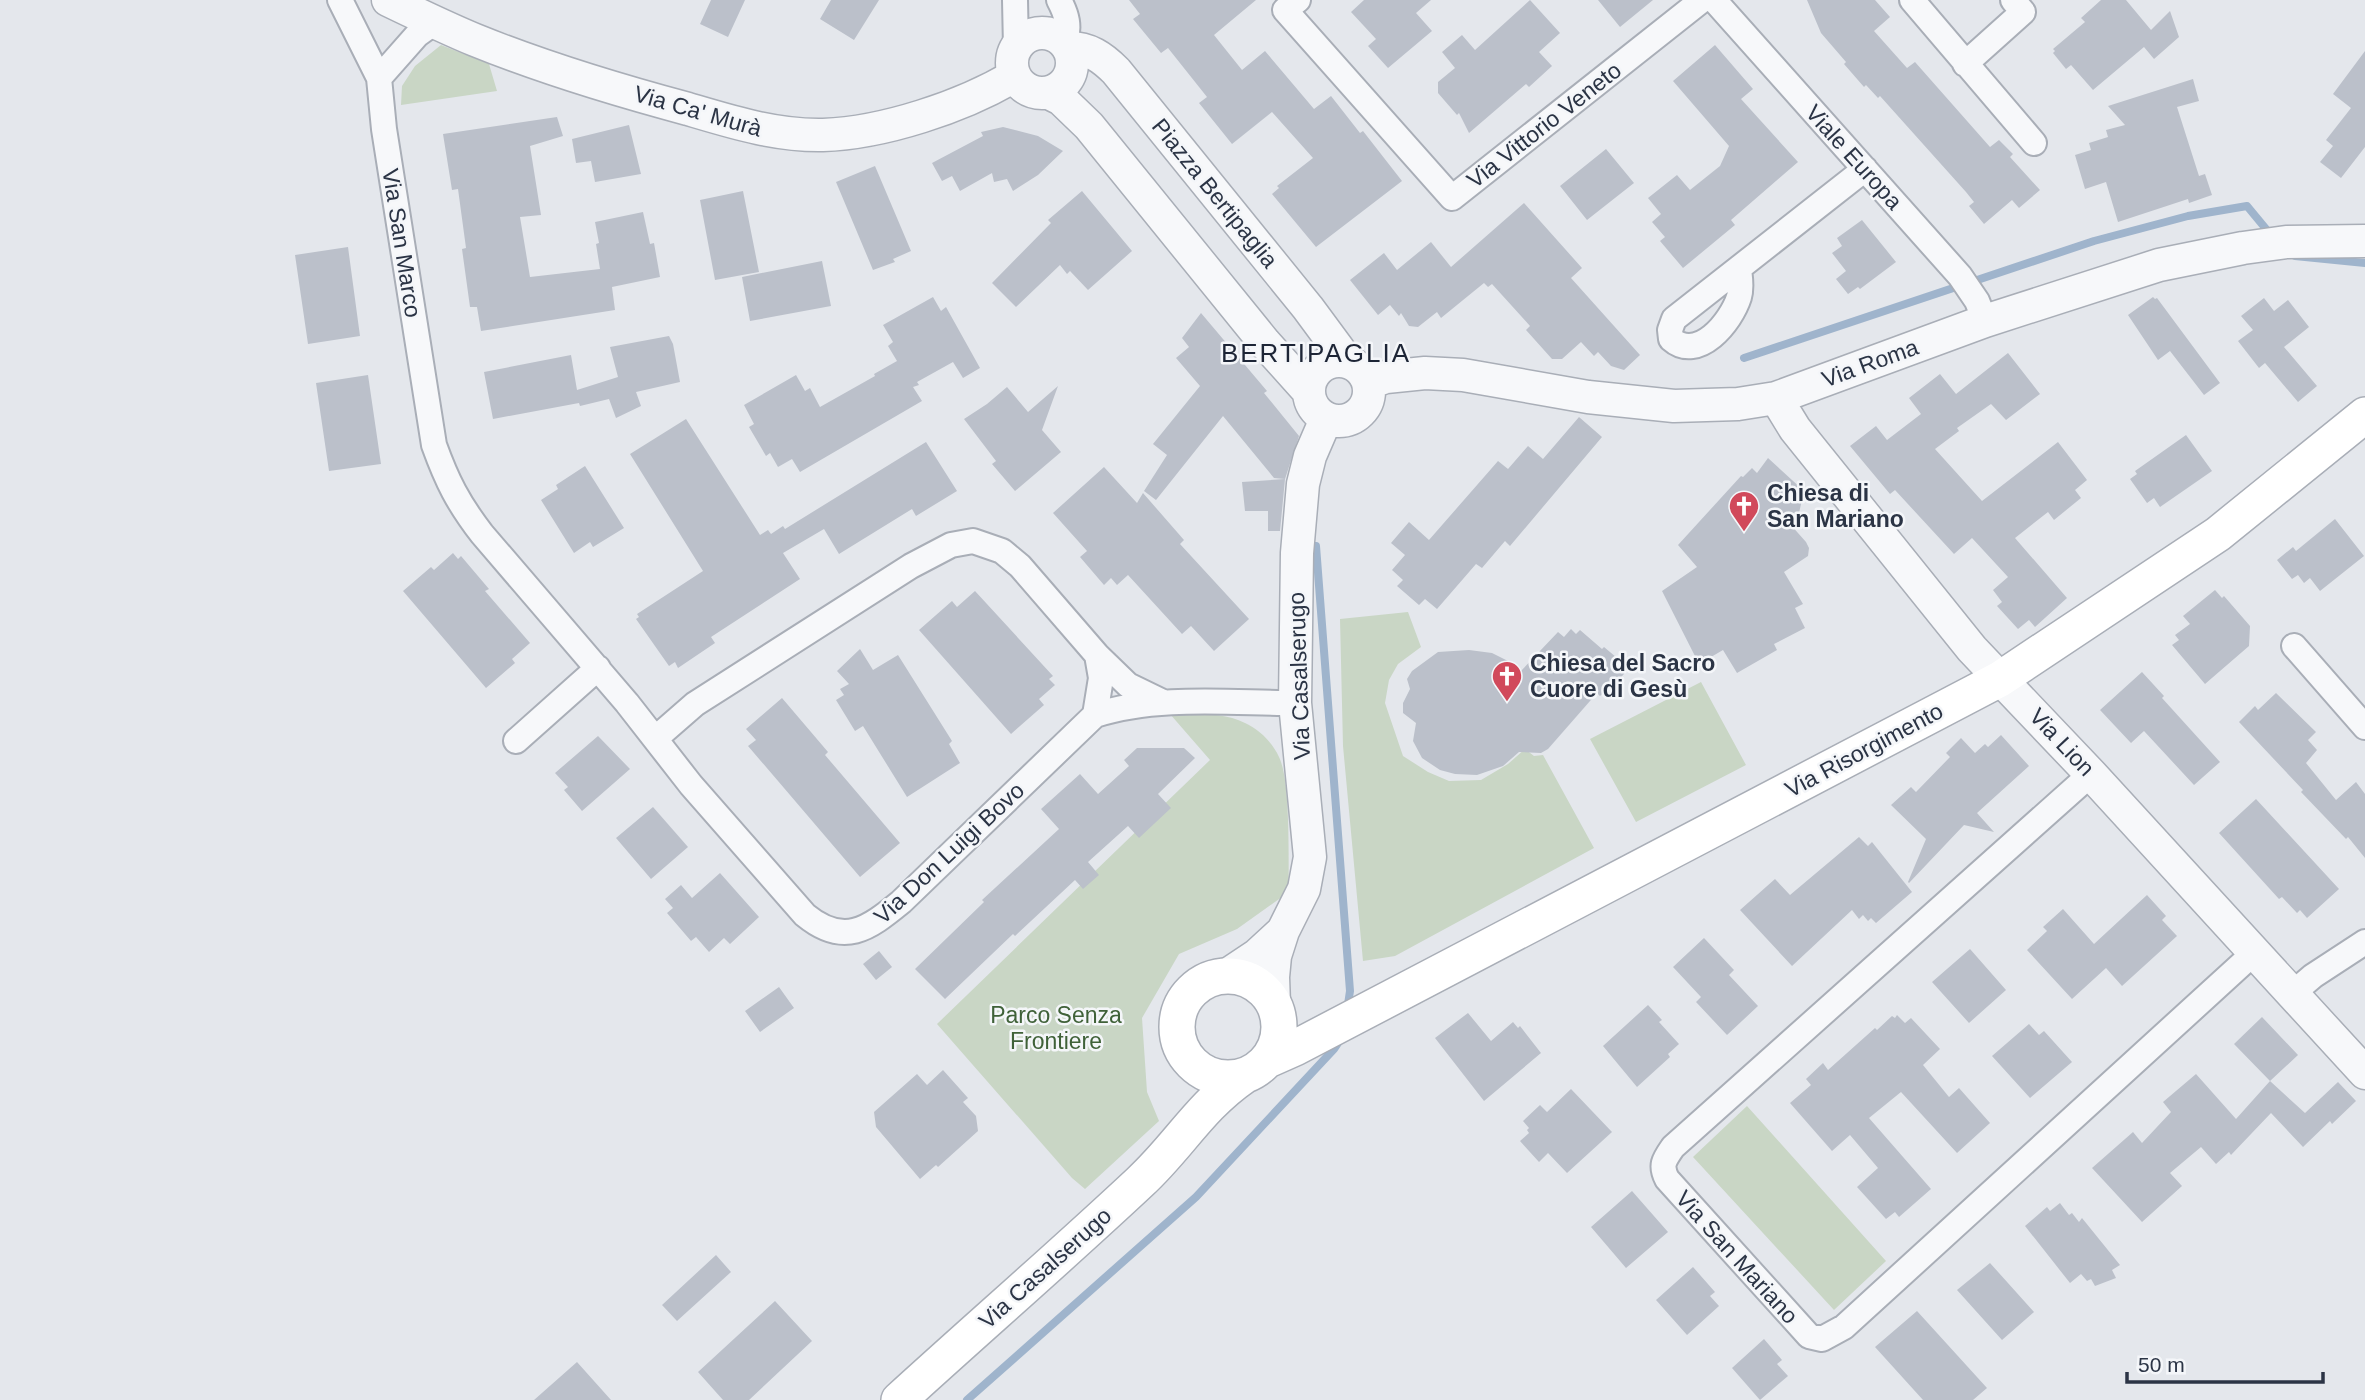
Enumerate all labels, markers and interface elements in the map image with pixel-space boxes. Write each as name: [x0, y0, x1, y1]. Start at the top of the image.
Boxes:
street label: Via Vittorio Veneto: [1462, 57, 1626, 193]
street label: Via Ca' Murà: [631, 80, 765, 142]
street label: Viale Europa: [1800, 100, 1908, 215]
street label: Piazza Bertipaglia: [1147, 113, 1283, 273]
street label: Via San Marco: [377, 167, 427, 319]
street label: Via Roma: [1818, 334, 1922, 392]
district label: BERTIPAGLIA: [1221, 338, 1411, 368]
place label: Chiesa di San Mariano: [1767, 480, 1904, 532]
church icon: Chiesa di San Mariano: [1727, 489, 1761, 533]
street label: Via Casalserugo: [1283, 591, 1315, 761]
place label: Chiesa del Sacro Cuore di Gesù: [1530, 650, 1715, 702]
church icon: Chiesa del Sacro Cuore di Gesù: [1490, 659, 1524, 703]
street label: Via Risorgimento: [1781, 698, 1947, 802]
street label: Via Lion: [2024, 703, 2100, 781]
street label: Via Don Luigi Bovo: [869, 777, 1029, 929]
park label: Parco Senza Frontiere: [990, 1002, 1122, 1054]
street label: Via San Mariano: [1671, 1185, 1803, 1329]
street label: Via Casalserugo: [974, 1202, 1116, 1334]
scale bar: [2127, 1340, 2323, 1384]
text: 50 m: [2138, 1353, 2185, 1376]

